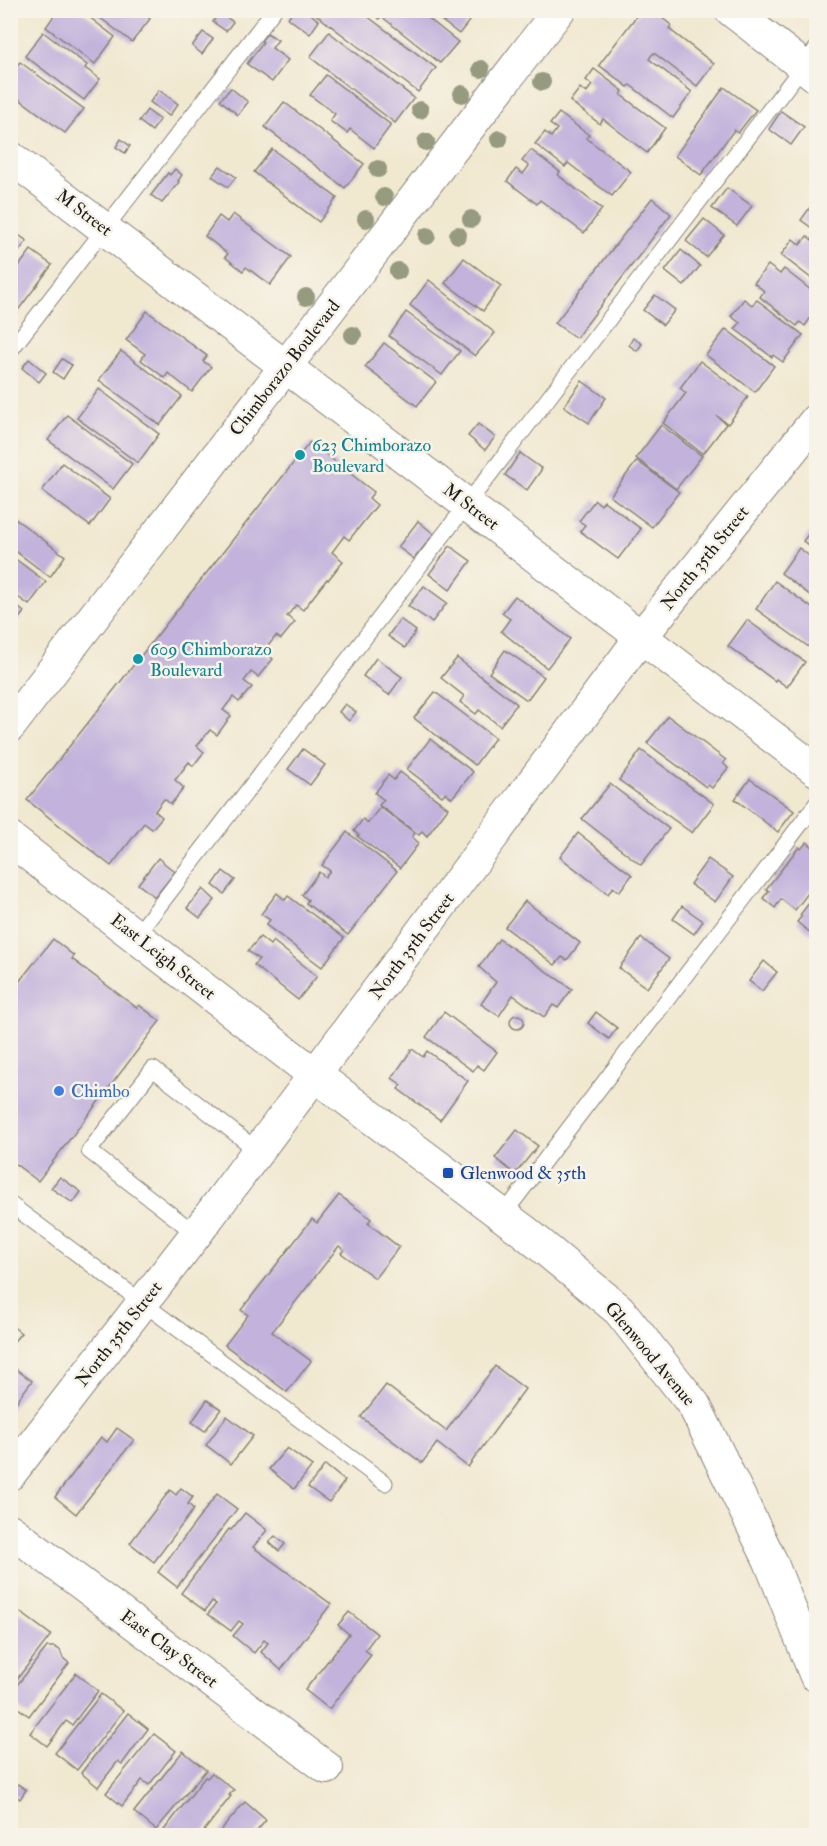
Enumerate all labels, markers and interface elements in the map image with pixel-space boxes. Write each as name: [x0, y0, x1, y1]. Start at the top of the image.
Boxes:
street label: M Street: [51, 184, 117, 242]
street label: Chimborazo Boulevard: [225, 295, 345, 441]
place label: 623 Chimborazo Boulevard: [312, 434, 431, 478]
marker: 623 Chimborazo Boulevard: [293, 448, 307, 462]
street label: M Street: [438, 478, 504, 536]
street label: North 35th Street: [656, 501, 754, 615]
place label: 609 Chimborazo Boulevard: [150, 638, 272, 682]
marker: 609 Chimborazo Boulevard: [131, 652, 145, 666]
street label: North 35th Street: [364, 888, 460, 1004]
street label: East Leigh Street: [106, 909, 220, 1005]
place label: Chimbo: [71, 1080, 130, 1103]
marker: Chimbo: [52, 1084, 66, 1098]
place label: Glenwood & 35th: [460, 1162, 587, 1185]
marker: Glenwood & 35th: [441, 1166, 455, 1180]
street label: North 35th Street: [71, 1277, 167, 1391]
street label: Glenwood Avenue: [600, 1297, 701, 1411]
street label: East Clay Street: [116, 1605, 222, 1693]

